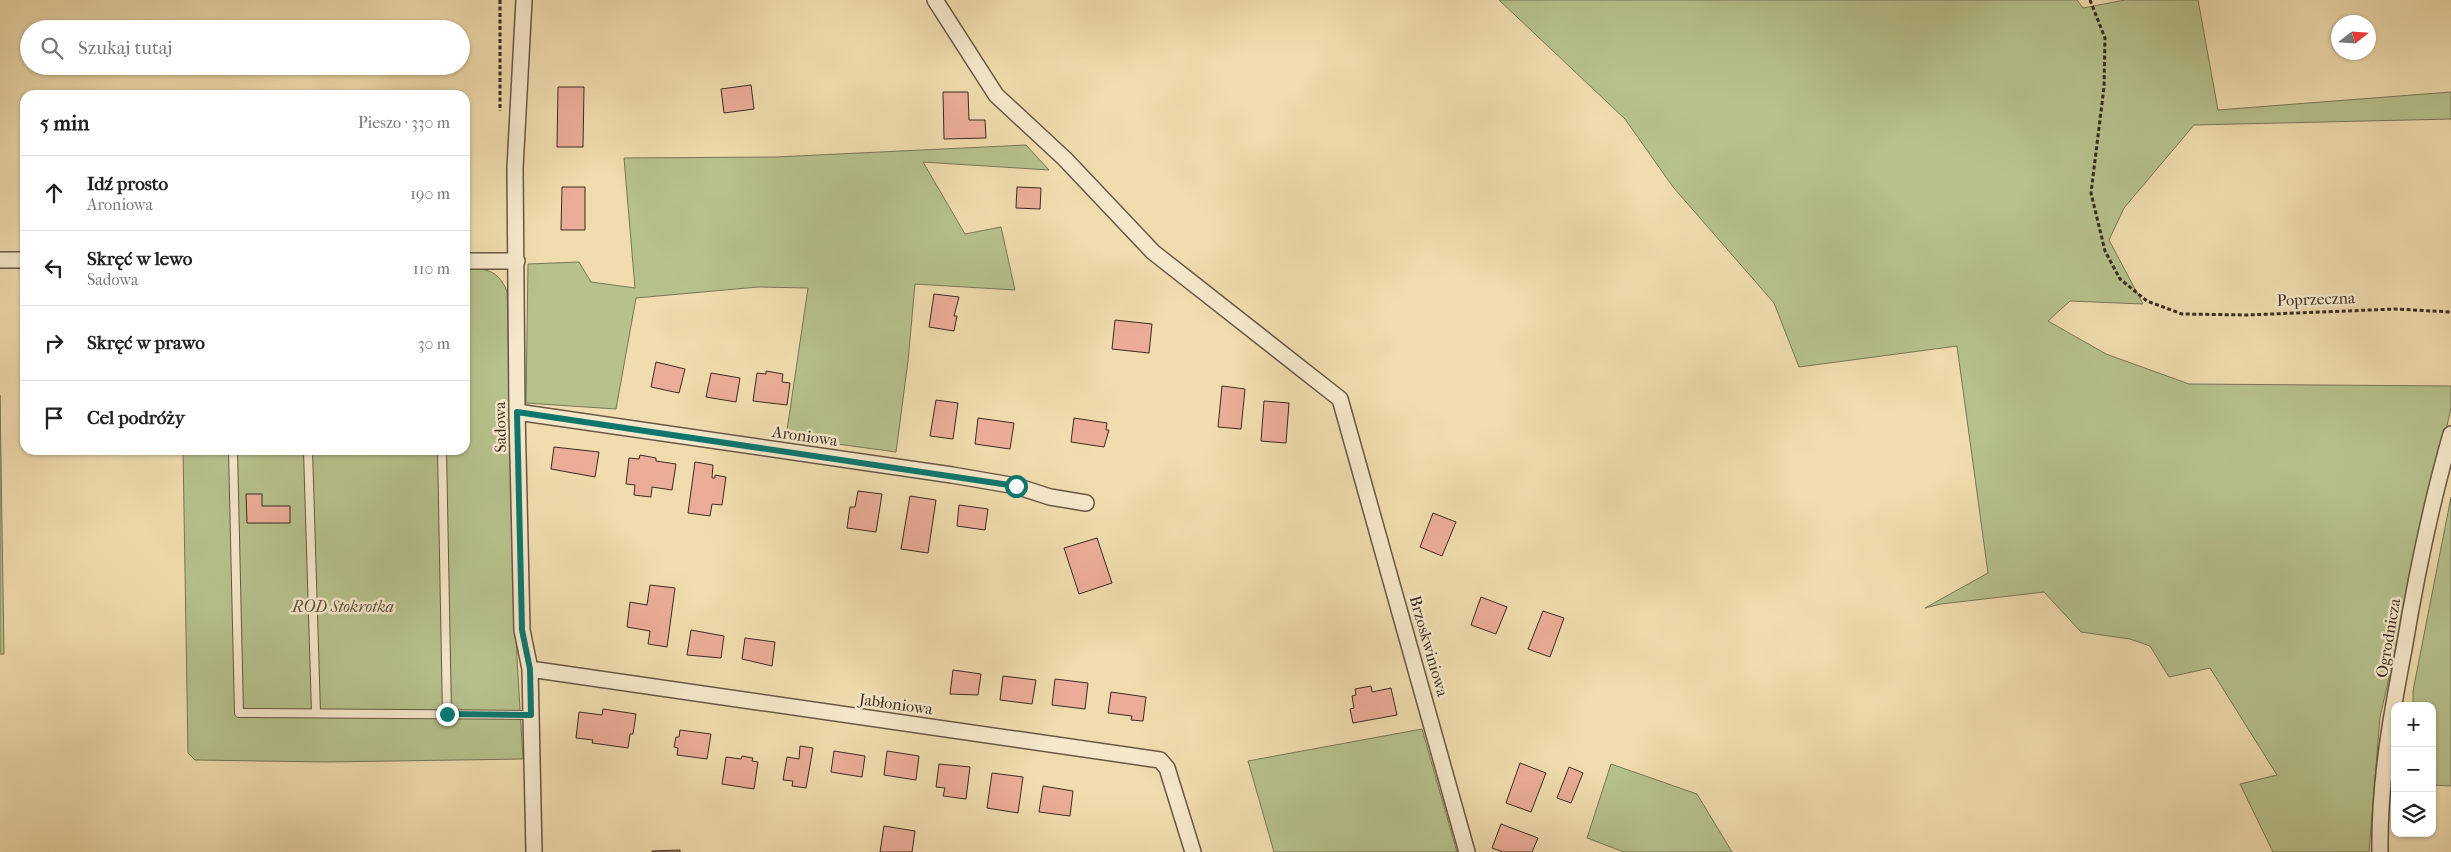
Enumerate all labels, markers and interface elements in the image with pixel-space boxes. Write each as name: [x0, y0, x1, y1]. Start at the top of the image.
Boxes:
north arrow: [2331, 15, 2376, 60]
search box: [20, 20, 470, 75]
icon: search: [38, 34, 66, 62]
text: Szukaj tutaj: [78, 37, 172, 59]
text: 5 min: [40, 111, 89, 135]
text: Pieszo · 330 m: [358, 113, 450, 132]
text: Idź prosto: [87, 173, 168, 195]
icon: ahead: [40, 179, 68, 207]
text: 190 m: [410, 184, 450, 203]
text: Aroniowa: [87, 195, 153, 214]
text: Skręć w lewo: [87, 248, 193, 270]
icon: left: [40, 254, 68, 282]
text: 110 m: [413, 259, 450, 278]
text: Sadowa: [87, 270, 138, 289]
street label: Poprzeczna: [2276, 288, 2356, 310]
icon: right: [40, 329, 68, 357]
text: Skręć w prawo: [87, 332, 205, 354]
text: 30 m: [418, 334, 450, 353]
street label: Sadowa: [490, 401, 510, 453]
icon: arrive: [40, 404, 68, 432]
text: Cel podróży: [87, 407, 185, 429]
street label: Aroniowa: [770, 422, 840, 450]
route start: [1005, 475, 1028, 498]
street label: Brzoskwiniowa: [1406, 593, 1453, 699]
street label: Ogrodnicza: [2372, 596, 2404, 679]
park label: ROD Stokrotka: [291, 597, 394, 616]
street label: Jabłoniowa: [856, 689, 935, 719]
map controls: [2391, 702, 2436, 837]
button: +: [2391, 702, 2436, 747]
route end: [436, 703, 459, 726]
button: −: [2391, 747, 2436, 792]
button: layers: [2391, 792, 2436, 837]

